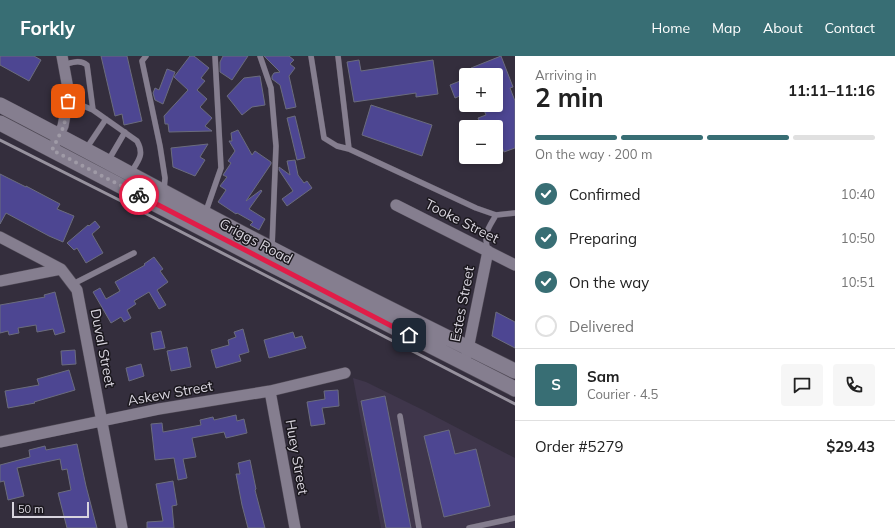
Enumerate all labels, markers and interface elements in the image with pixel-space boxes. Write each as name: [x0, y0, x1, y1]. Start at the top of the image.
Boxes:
text: Forkly: [20, 16, 75, 40]
text: Home: [651, 19, 690, 37]
text: Map: [712, 19, 741, 37]
text: About: [763, 19, 803, 37]
text: Contact: [825, 19, 875, 37]
text: Arriving in: [535, 67, 597, 83]
map controls: [459, 68, 503, 164]
button: +: [459, 68, 503, 112]
text: 2 min: [535, 81, 604, 114]
text: 11:11–11:16: [788, 81, 875, 100]
pin: [51, 84, 85, 118]
icon: bag: [57, 90, 79, 112]
button: −: [459, 120, 503, 164]
text: On the way · 200 m: [535, 146, 652, 162]
courier: [119, 175, 159, 215]
icon: check: [535, 183, 557, 205]
icon: bike: [128, 184, 150, 206]
text: Confirmed: [569, 185, 640, 204]
text: 10:40: [841, 186, 875, 202]
street label: Tooke Street: [422, 195, 502, 247]
street label: Griggs Road: [216, 214, 296, 268]
icon: check: [535, 227, 557, 249]
text: Preparing: [569, 229, 637, 248]
text: 10:50: [841, 230, 875, 246]
street label: Estes Street: [446, 265, 478, 343]
icon: check: [535, 271, 557, 293]
text: On the way: [569, 273, 649, 292]
text: 10:51: [841, 274, 875, 290]
street label: Duval Street: [87, 307, 119, 389]
text: Delivered: [569, 317, 634, 336]
pin: [392, 318, 426, 352]
icon: home: [398, 324, 420, 346]
button: chat: [781, 364, 823, 406]
button: phone: [833, 364, 875, 406]
text: Sam: [587, 367, 619, 386]
text: S: [551, 375, 561, 394]
street label: Askew Street: [126, 377, 214, 409]
text: Courier · 4.5: [587, 386, 658, 402]
street label: Huey Street: [282, 418, 312, 496]
text: Order #5279: [535, 437, 623, 456]
text: $29.43: [826, 437, 875, 456]
scale bar: [12, 500, 89, 519]
text: 50 m: [18, 502, 44, 516]

